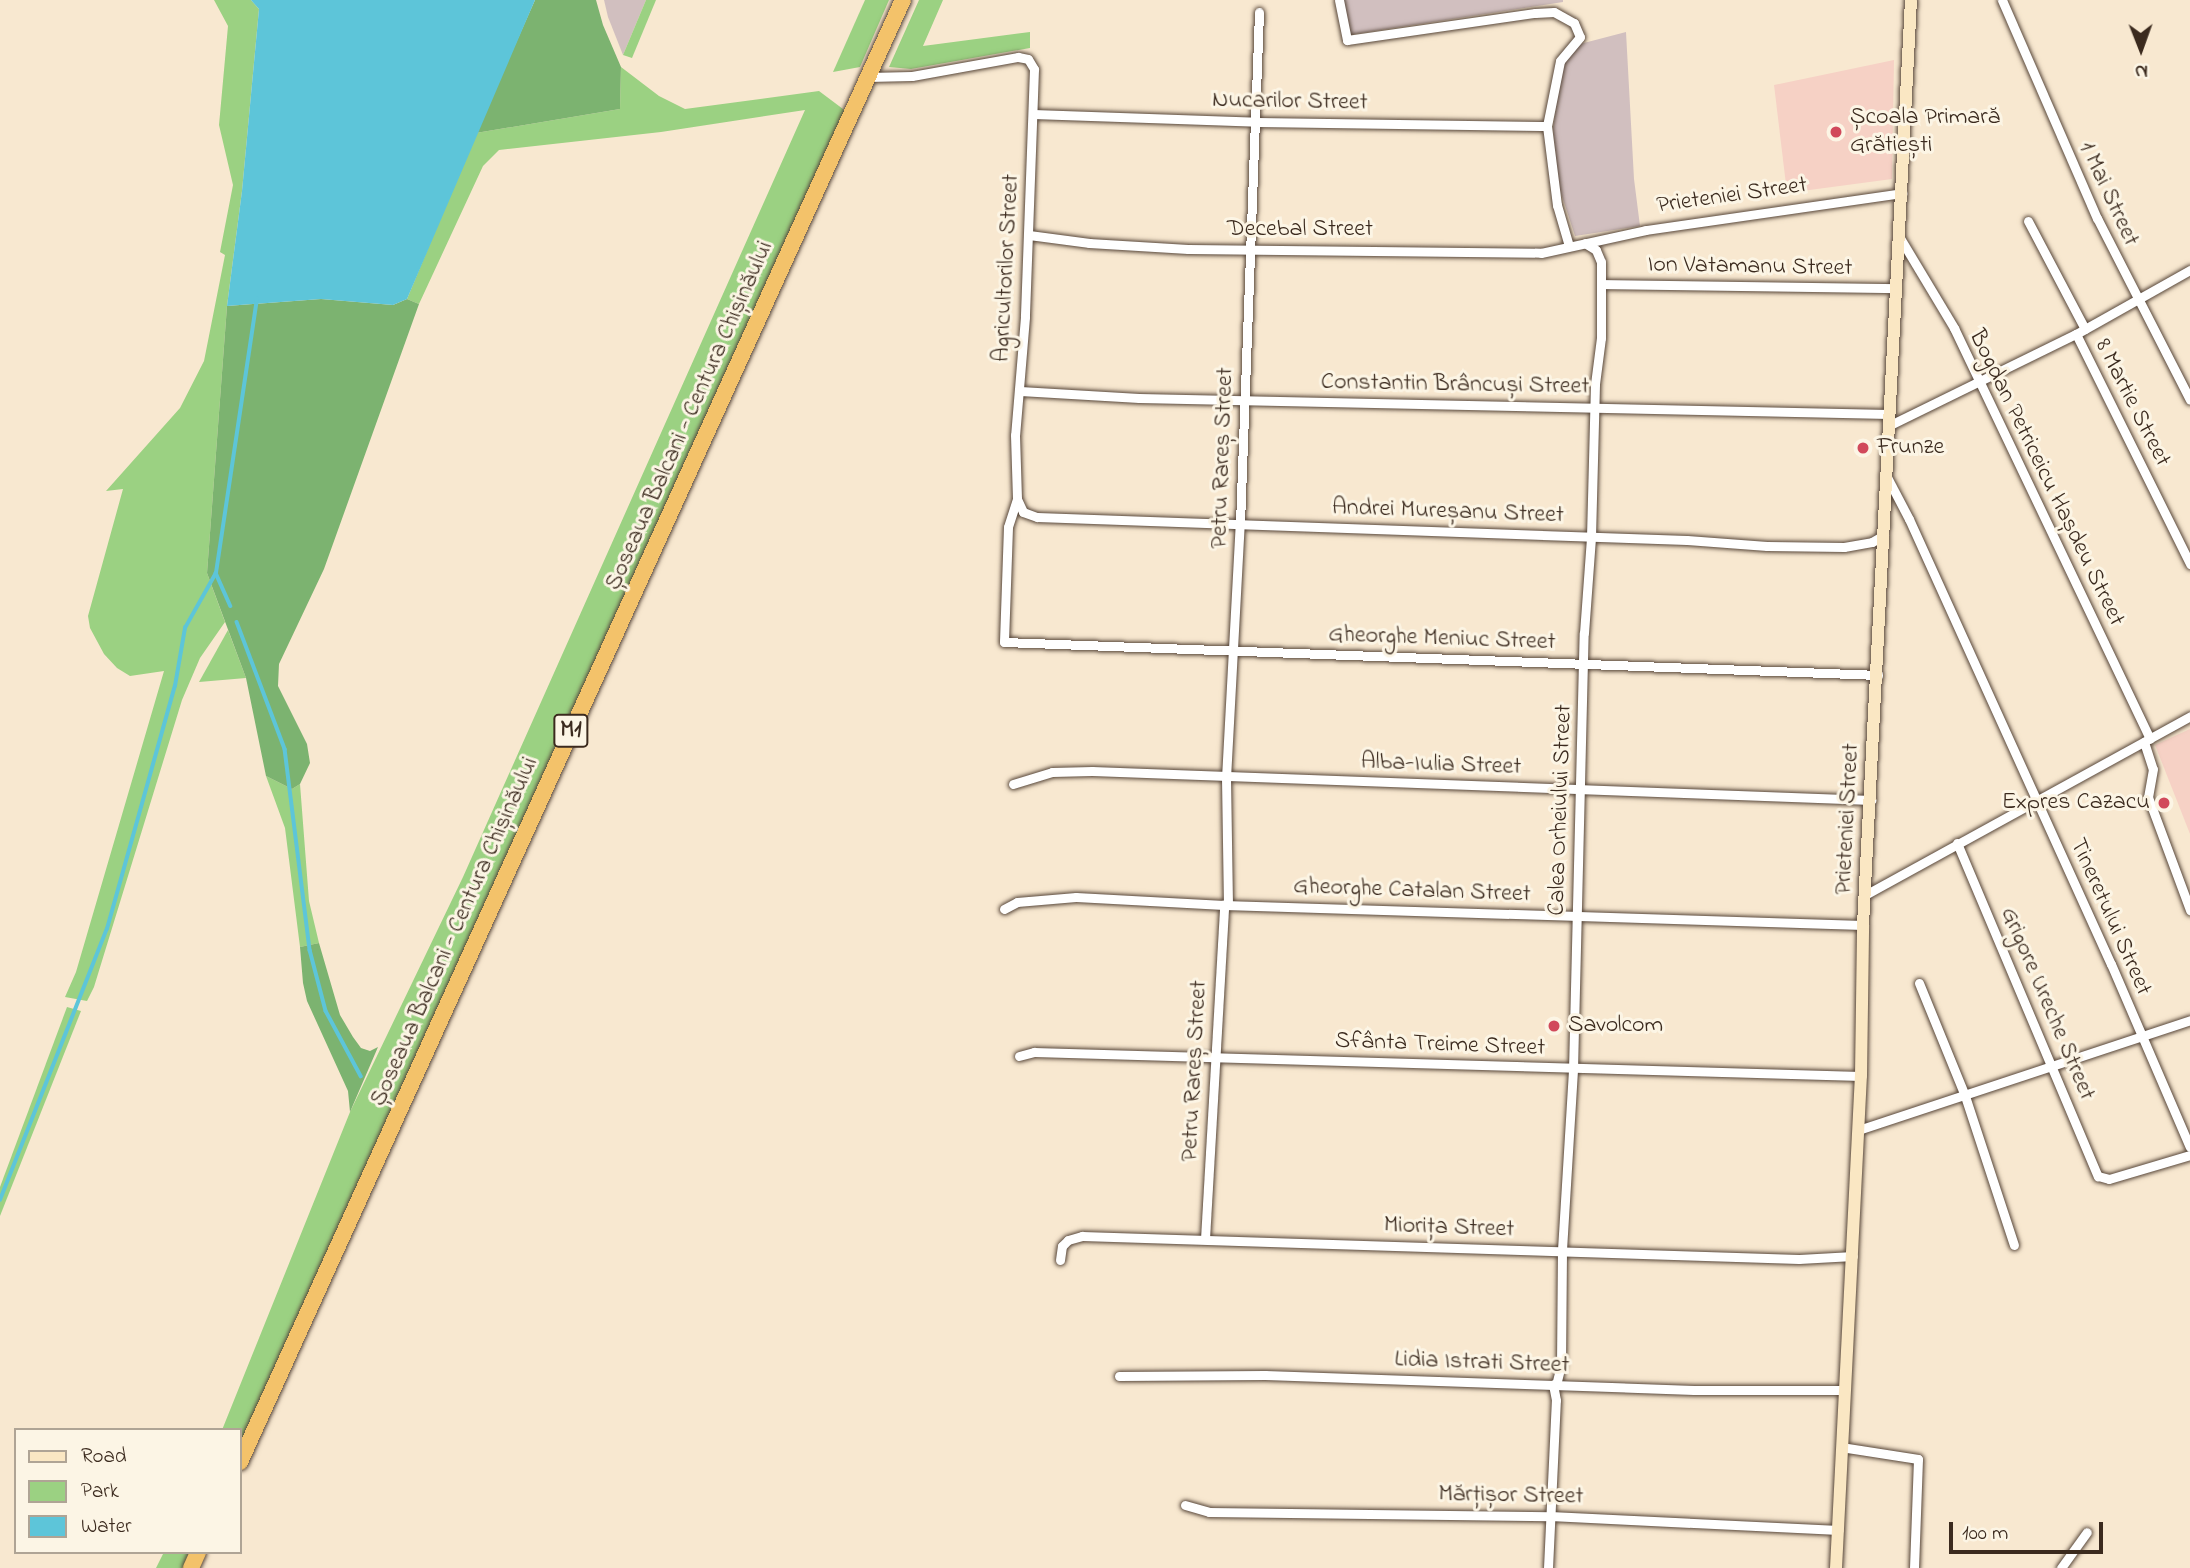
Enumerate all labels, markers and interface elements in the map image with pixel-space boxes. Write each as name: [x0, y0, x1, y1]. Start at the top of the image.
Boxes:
north arrow: [2106, 14, 2176, 84]
text: N: [2135, 57, 2148, 84]
street label: Nucarilor Street: [1212, 86, 1368, 118]
place label: Școala Primară Grătiești: [1850, 104, 2000, 160]
marker: Școala Primară Grătiești: [1828, 124, 1844, 140]
street label: 1 Mai Street: [2071, 137, 2145, 251]
street label: Prieteniei Street: [1655, 171, 1809, 221]
street label: Agricultorilor Street: [988, 173, 1026, 363]
street label: Decebal Street: [1227, 216, 1373, 244]
street label: Șoseaua Balcani - Centura Chișinăului: [600, 237, 780, 595]
street label: Ion Vatamanu Street: [1647, 251, 1853, 283]
street label: Bogdan Petriceicu Hașdeu Street: [1962, 325, 2130, 631]
street label: 8 Martie Street: [2087, 334, 2177, 472]
street label: Petru Rareș Street: [1205, 367, 1241, 549]
street label: Constantin Brâncuși Street: [1321, 368, 1589, 402]
place label: Frunze: [1877, 434, 1944, 462]
marker: Frunze: [1855, 440, 1871, 456]
street label: Andrei Mureșanu Street: [1331, 494, 1565, 530]
street label: Gheorghe Meniuc Street: [1328, 621, 1556, 657]
street label: Calea Orheiului Street: [1543, 704, 1579, 916]
road number: M1: [552, 712, 590, 750]
street label: Prieteniei Street: [1830, 743, 1866, 895]
street label: Alba-Iulia Street: [1360, 748, 1522, 782]
street label: Șoseaua Balcani - Centura Chișinăului: [365, 753, 545, 1111]
place label: Expres Cazacu: [2002, 789, 2150, 817]
marker: Expres Cazacu: [2156, 795, 2172, 811]
street label: Tineretului Street: [2062, 834, 2158, 1000]
street label: Gheorghe Catalan Street: [1293, 872, 1531, 910]
street label: Grigore Ureche Street: [1993, 903, 2101, 1105]
street label: Petru Rareș Street: [1176, 980, 1214, 1162]
place label: Savolcom: [1568, 1012, 1663, 1040]
marker: Savolcom: [1546, 1018, 1562, 1034]
street label: Sfânta Treime Street: [1334, 1027, 1546, 1063]
street label: Miorița Street: [1383, 1211, 1515, 1245]
street label: Lidia Istrati Street: [1394, 1346, 1570, 1380]
legend: [14, 1428, 242, 1554]
text: Road: [81, 1442, 127, 1472]
text: Park: [81, 1477, 119, 1507]
street label: Mărțișor Street: [1438, 1480, 1584, 1512]
scale bar: [1952, 1508, 2106, 1552]
text: Water: [81, 1512, 132, 1542]
text: 100 m: [1962, 1519, 2008, 1549]

